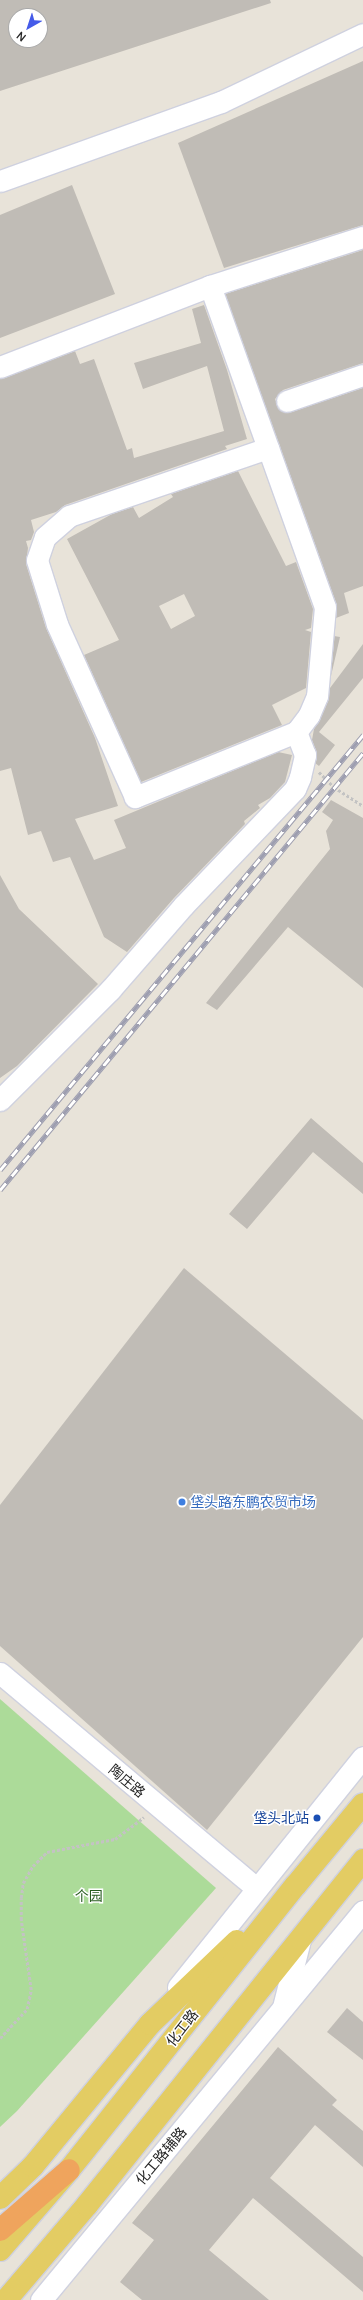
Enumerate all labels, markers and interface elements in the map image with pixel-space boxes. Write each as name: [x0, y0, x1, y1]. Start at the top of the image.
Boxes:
north arrow: [8, 8, 48, 48]
text: N: [13, 29, 29, 45]
place label: 垡头路东鹏农贸市场: [190, 1494, 316, 1510]
marker: 垡头路东鹏农贸市场: [177, 1497, 187, 1507]
street label: 陶庄路: [106, 1761, 148, 1801]
place label: 垡头北站: [253, 1810, 309, 1826]
marker: 垡头北站: [312, 1813, 322, 1823]
park label: 个园: [75, 1888, 103, 1904]
street label: 化工路: [162, 2006, 202, 2050]
street label: 化工路辅路: [132, 2124, 190, 2188]

